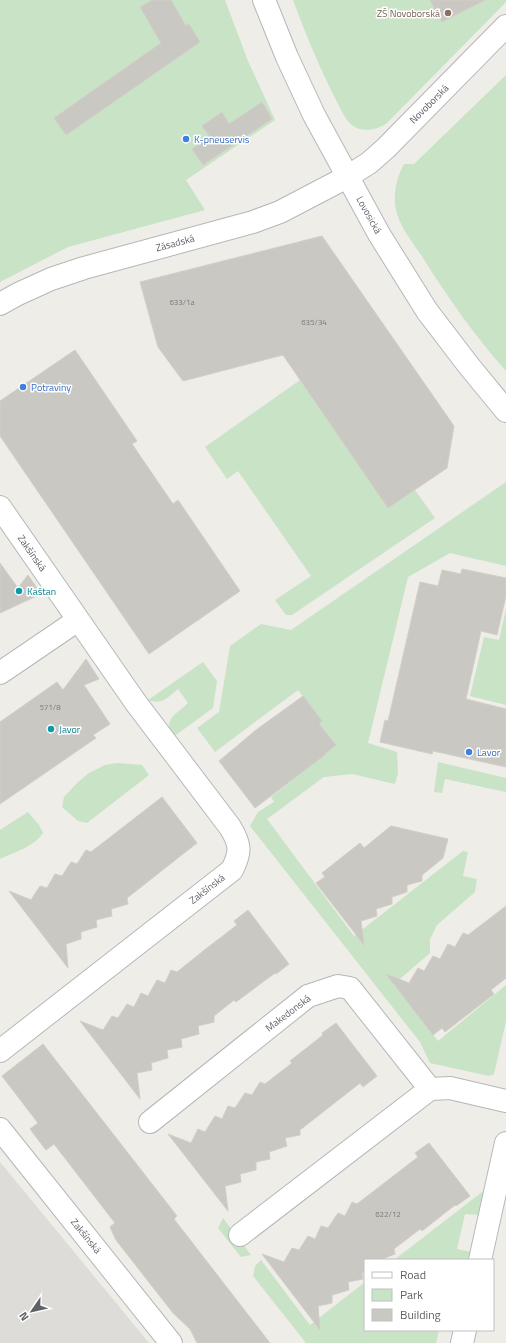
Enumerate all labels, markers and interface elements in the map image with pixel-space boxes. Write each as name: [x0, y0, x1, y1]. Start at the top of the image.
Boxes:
place label: ZŠ Novoborská: [377, 6, 440, 21]
marker: ZŠ Novoborská: [443, 8, 453, 18]
street label: Novoborská: [406, 81, 452, 127]
place label: K-pneuservis: [194, 132, 250, 147]
marker: K-pneuservis: [181, 134, 191, 144]
street label: Lovosická: [353, 193, 385, 237]
street label: Zásadská: [154, 231, 196, 255]
house number: 633/1a: [169, 296, 195, 308]
house number: 635/34: [301, 316, 327, 328]
place label: Potraviny: [31, 380, 71, 395]
marker: Potraviny: [18, 382, 28, 392]
street label: Zakšínská: [14, 532, 50, 574]
place label: Kaštan: [27, 584, 56, 599]
marker: Kaštan: [14, 586, 24, 596]
house number: 571/8: [39, 701, 61, 713]
place label: Javor: [59, 722, 81, 737]
marker: Javor: [46, 724, 56, 734]
place label: Lavor: [477, 745, 501, 760]
marker: Lavor: [464, 747, 474, 757]
street label: Zakšínská: [186, 870, 228, 908]
street label: Makedonská: [262, 991, 314, 1035]
house number: 622/12: [375, 1208, 401, 1220]
street label: Zakšínská: [67, 1215, 105, 1257]
legend: [364, 1259, 494, 1331]
text: Road: [400, 1265, 426, 1284]
text: Park: [400, 1285, 423, 1304]
north arrow: [12, 1291, 52, 1331]
text: Building: [400, 1305, 441, 1324]
text: N: [15, 1309, 32, 1324]

